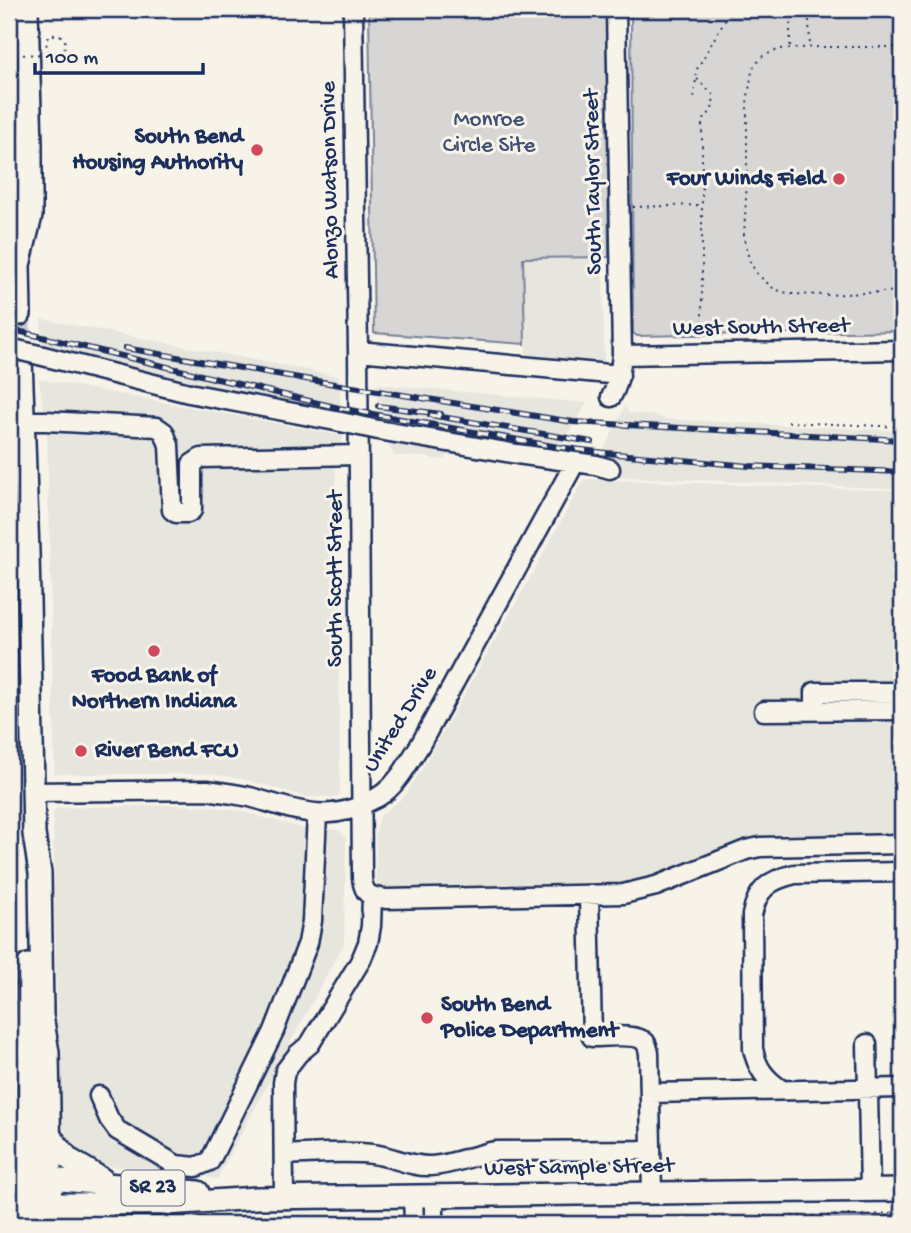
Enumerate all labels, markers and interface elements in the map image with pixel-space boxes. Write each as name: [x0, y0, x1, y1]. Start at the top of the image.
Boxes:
scale bar: [35, 32, 203, 76]
text: 100 m: [45, 47, 98, 72]
street label: Alonzo Watson Drive: [316, 80, 346, 279]
street label: South Taylor Street: [579, 87, 609, 275]
park label: Monroe Circle Site: [443, 107, 536, 160]
place label: South Bend Housing Authority: [72, 124, 246, 177]
marker: South Bend Housing Authority: [249, 142, 265, 158]
place label: Four Winds Field: [666, 166, 828, 193]
marker: Four Winds Field: [831, 171, 847, 187]
street label: West South Street: [672, 313, 851, 343]
street label: South Scott Street: [323, 489, 350, 667]
marker: Food Bank of Northern Indiana: [146, 643, 162, 659]
street label: United Drive: [358, 661, 445, 778]
place label: Food Bank of Northern Indiana: [72, 663, 238, 716]
place label: River Bend FCU: [94, 738, 239, 765]
marker: River Bend FCU: [73, 743, 89, 759]
place label: South Bend Police Department: [439, 992, 620, 1045]
marker: South Bend Police Department: [419, 1010, 435, 1026]
street label: West Sample Street: [484, 1153, 676, 1183]
road number: SR 23: [122, 1170, 184, 1206]

